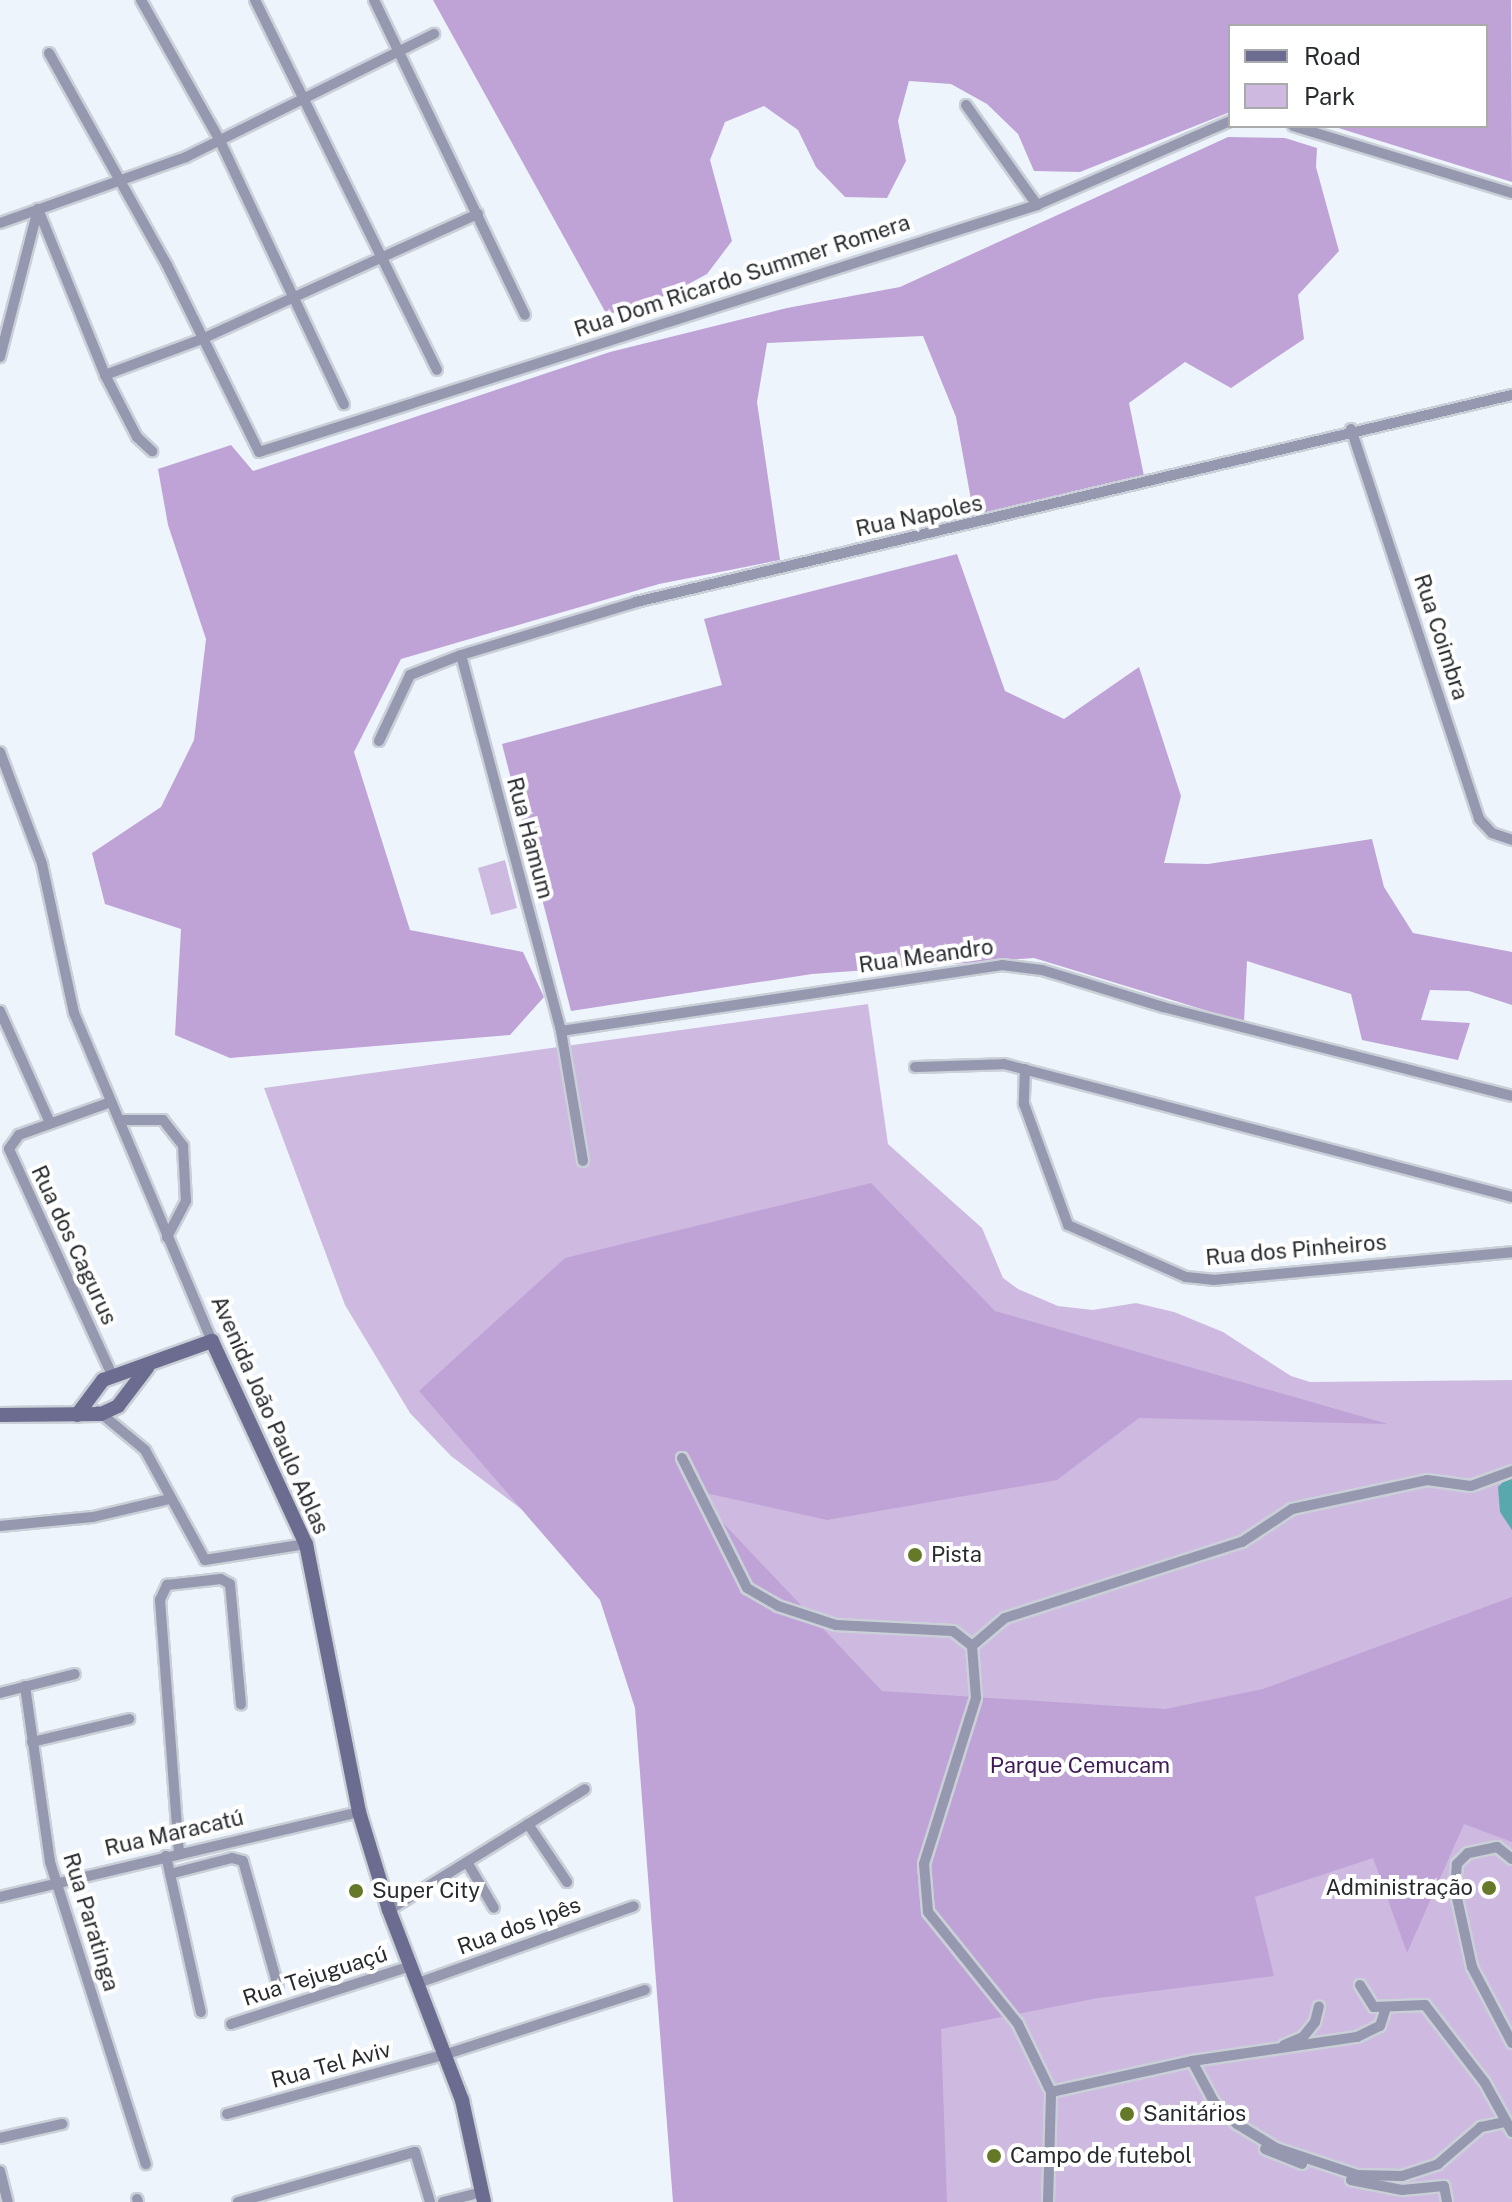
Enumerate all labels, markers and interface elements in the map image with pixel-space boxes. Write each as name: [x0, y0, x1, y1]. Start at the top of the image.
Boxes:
legend: [1228, 24, 1488, 128]
text: Road: [1304, 42, 1361, 70]
text: Park: [1304, 82, 1355, 110]
street label: Rua Dom Ricardo Summer Romera: [571, 209, 913, 343]
street label: Rua Napoles: [853, 490, 985, 542]
street label: Rua Coimbra: [1408, 571, 1474, 703]
street label: Rua Hamum: [501, 774, 559, 902]
street label: Rua Meandro: [857, 933, 995, 979]
street label: Rua dos Cagurus: [26, 1161, 122, 1329]
street label: Rua dos Pinheiros: [1204, 1229, 1388, 1271]
street label: Avenida João Paulo Ablas: [205, 1292, 335, 1538]
place label: Pista: [931, 1542, 982, 1568]
marker: Pista: [906, 1546, 924, 1564]
park label: Parque Cemucam: [990, 1753, 1170, 1779]
street label: Rua Maracatú: [102, 1804, 246, 1862]
street label: Rua Paratinga: [57, 1850, 125, 1994]
place label: Administração: [1325, 1875, 1473, 1901]
place label: Super City: [372, 1878, 480, 1904]
marker: Administração: [1480, 1879, 1498, 1897]
marker: Super City: [347, 1882, 365, 1900]
street label: Rua dos Ipês: [453, 1891, 585, 1961]
street label: Rua Tejuguaçú: [239, 1940, 391, 2012]
street label: Rua Tel Aviv: [268, 2036, 394, 2094]
place label: Sanitários: [1143, 2101, 1246, 2127]
marker: Sanitários: [1118, 2105, 1136, 2123]
place label: Campo de futebol: [1010, 2143, 1192, 2169]
marker: Campo de futebol: [985, 2147, 1003, 2165]

